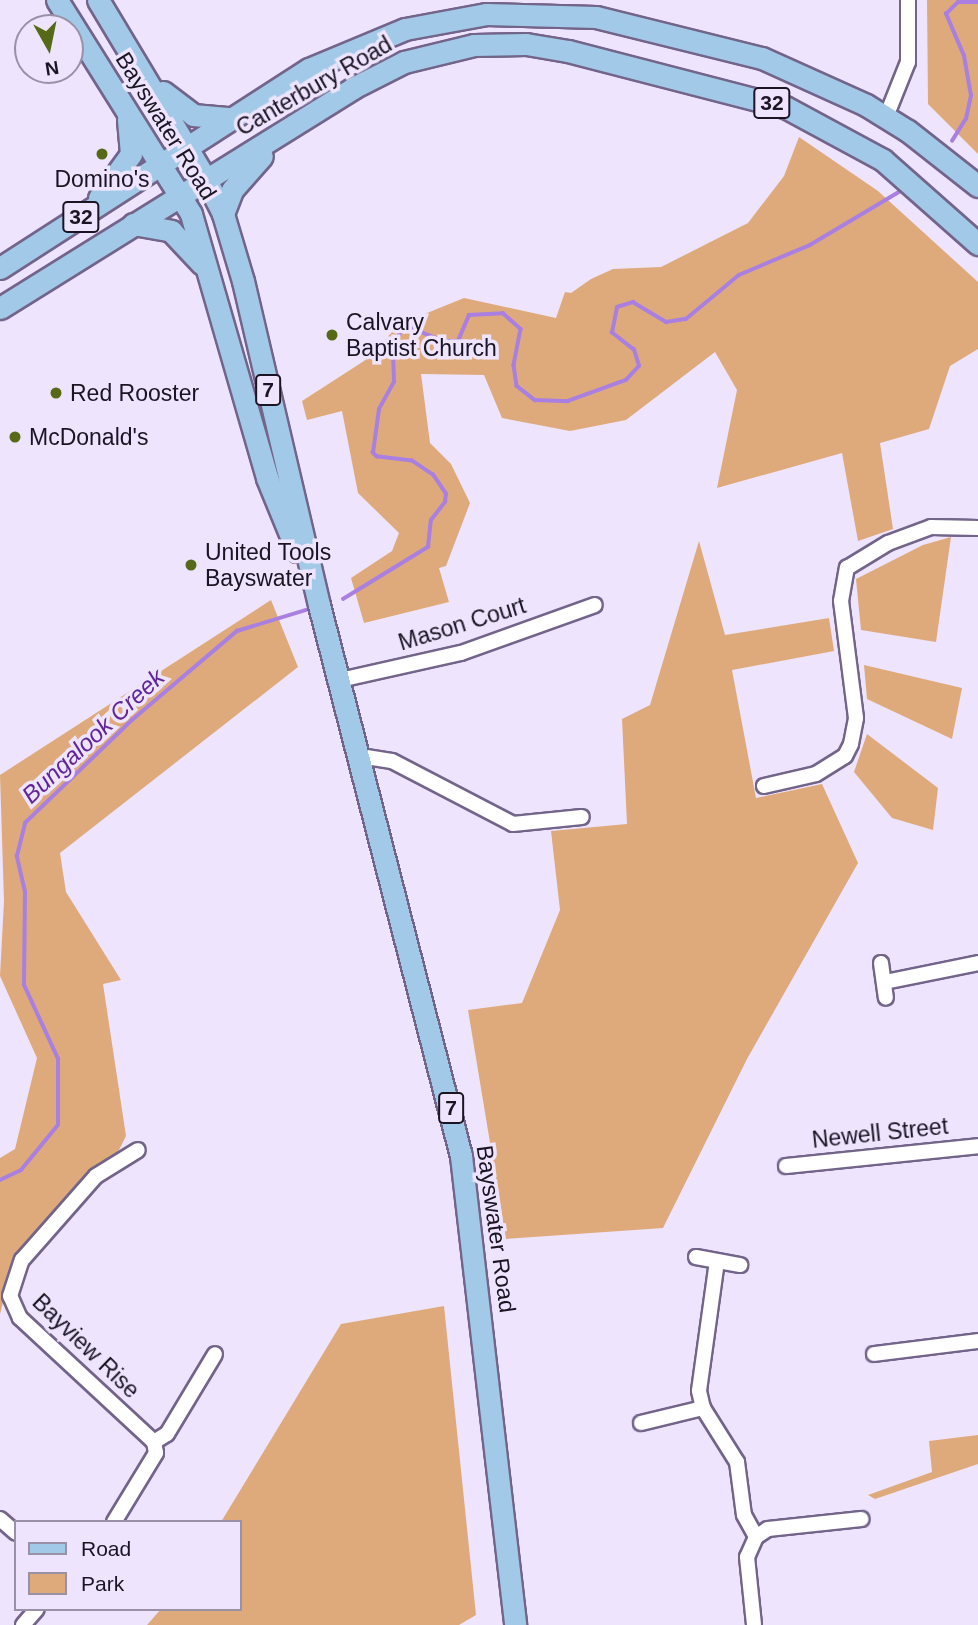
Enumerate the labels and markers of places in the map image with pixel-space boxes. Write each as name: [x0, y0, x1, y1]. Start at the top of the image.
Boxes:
marker: Domino's: [94, 146, 110, 162]
place label: Domino's: [54, 165, 150, 193]
place label: Calvary Baptist Church: [346, 308, 497, 362]
marker: Calvary Baptist Church: [324, 327, 340, 343]
place label: Red Rooster: [70, 379, 199, 407]
marker: Red Rooster: [48, 385, 64, 401]
place label: McDonald's: [29, 423, 148, 451]
marker: McDonald's: [7, 429, 23, 445]
place label: United Tools Bayswater: [205, 538, 332, 592]
marker: United Tools Bayswater: [183, 557, 199, 573]

